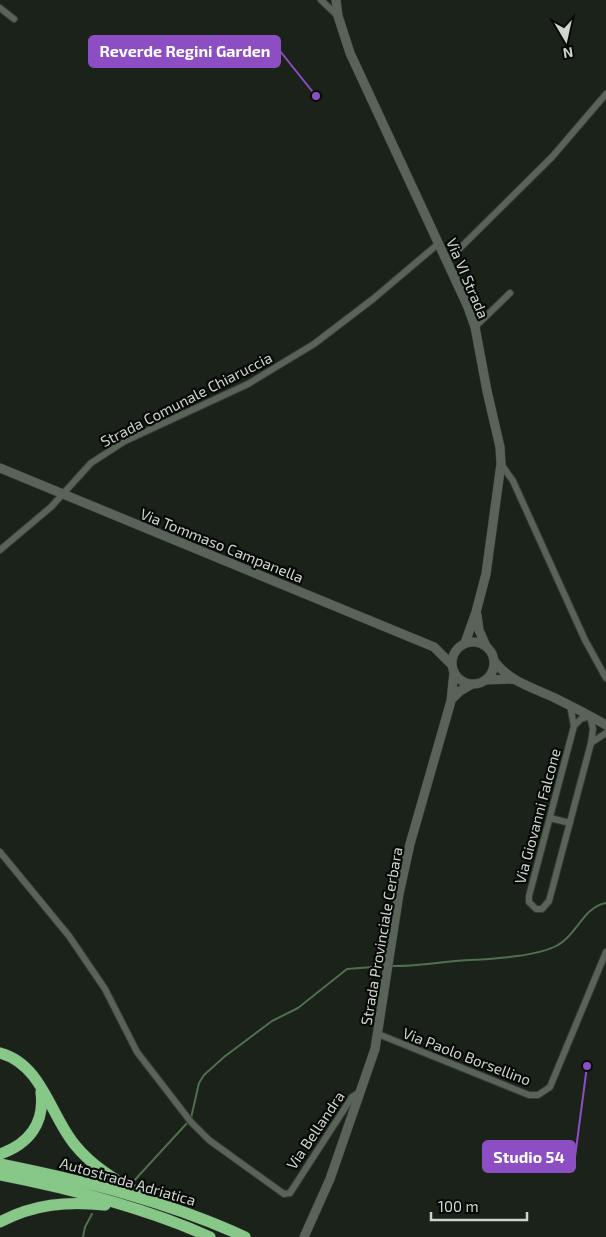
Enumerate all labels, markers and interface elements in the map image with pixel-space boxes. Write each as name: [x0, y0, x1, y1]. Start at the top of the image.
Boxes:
north arrow: [541, 15, 591, 65]
callout: Reverde Regini Garden: [89, 36, 280, 67]
text: Reverde Regini Garden: [100, 41, 270, 60]
text: N: [562, 44, 574, 63]
street label: Via VI Strada: [443, 235, 493, 321]
street label: Strada Comunale Chiaruccia: [97, 348, 275, 450]
street label: Via Tommaso Campanella: [138, 504, 306, 586]
street label: Via Giovanni Falcone: [510, 746, 564, 886]
street label: Strada Provinciale Cerbara: [356, 845, 406, 1027]
street label: Via Paolo Borsellino: [400, 1023, 534, 1089]
street label: Via Bellandra: [282, 1087, 348, 1173]
callout: Studio 54: [483, 1141, 575, 1172]
text: Studio 54: [493, 1147, 565, 1166]
street label: Autostrada Adriatica: [58, 1153, 198, 1209]
scale bar: [431, 1190, 527, 1222]
text: 100 m: [438, 1197, 479, 1215]

